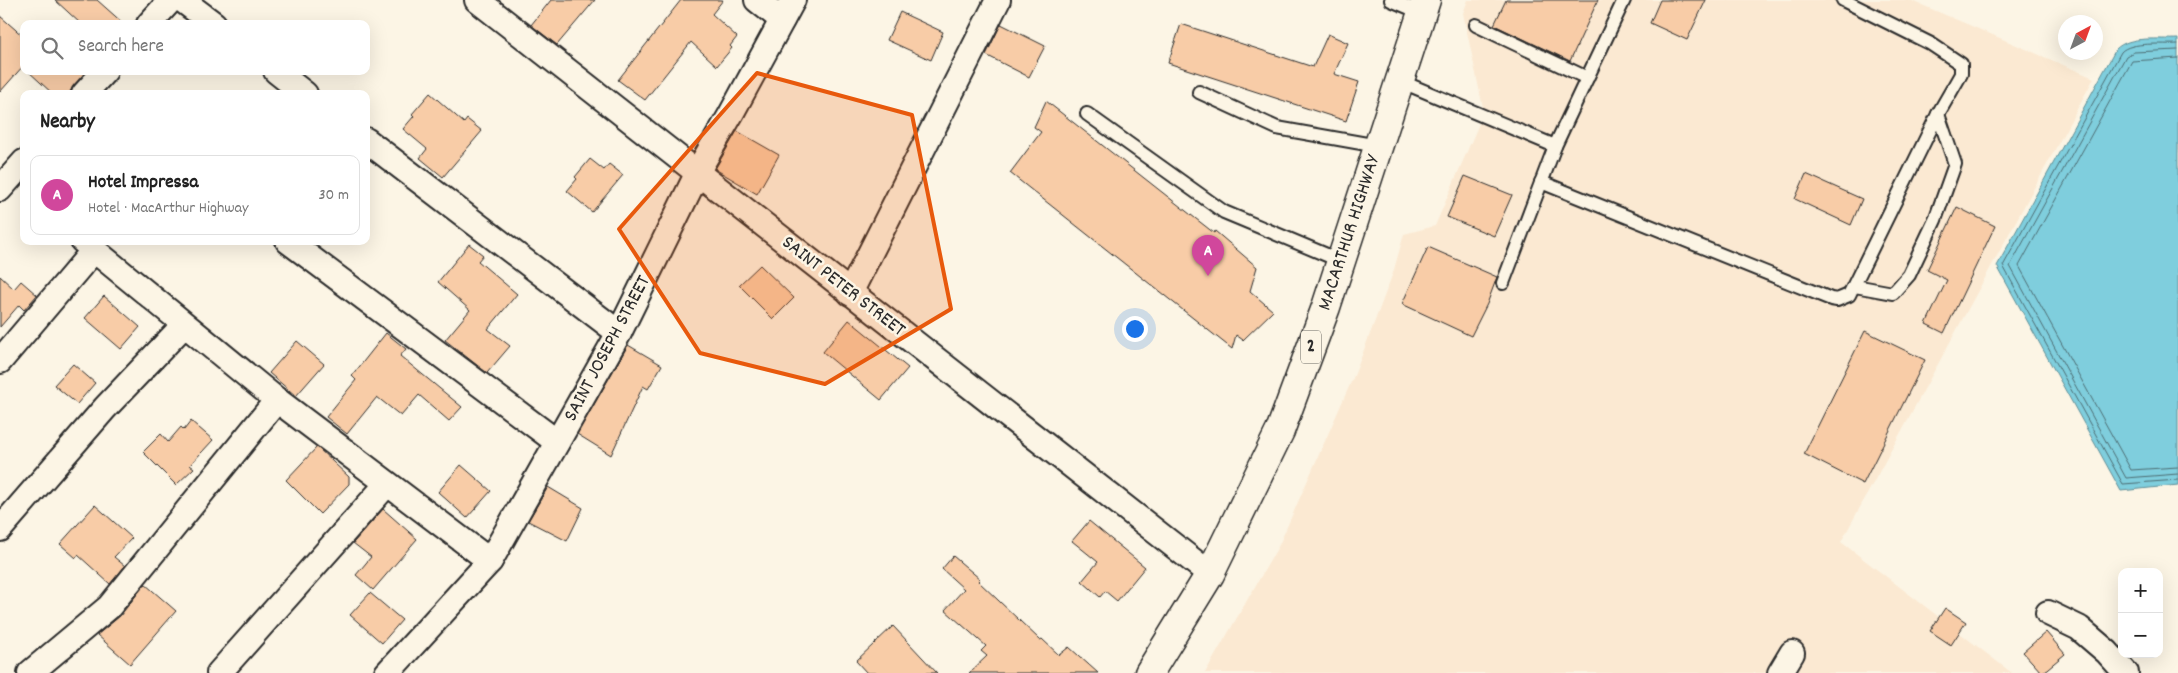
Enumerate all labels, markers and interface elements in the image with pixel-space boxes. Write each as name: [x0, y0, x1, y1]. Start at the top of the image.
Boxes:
north arrow: [2058, 15, 2103, 60]
search box: [20, 20, 370, 75]
icon: search: [38, 34, 66, 62]
text: Search here: [78, 34, 164, 61]
text: Nearby: [40, 108, 95, 138]
street label: MACARTHUR HIGHWAY: [1312, 151, 1389, 314]
text: Hotel Impressa: [88, 170, 198, 197]
text: A: [53, 184, 61, 207]
text: 30 m: [319, 184, 349, 207]
text: Hotel · MacArthur Highway: [88, 197, 249, 220]
street label: SAINT PETER STREET: [775, 230, 911, 344]
pin: A: [1192, 235, 1224, 276]
street label: SAINT JOSEPH STREET: [558, 271, 658, 427]
your location: [1122, 316, 1148, 342]
road number: 2: [1301, 331, 1321, 364]
map controls: [2118, 568, 2163, 658]
button: +: [2118, 568, 2163, 613]
button: −: [2118, 613, 2163, 658]

